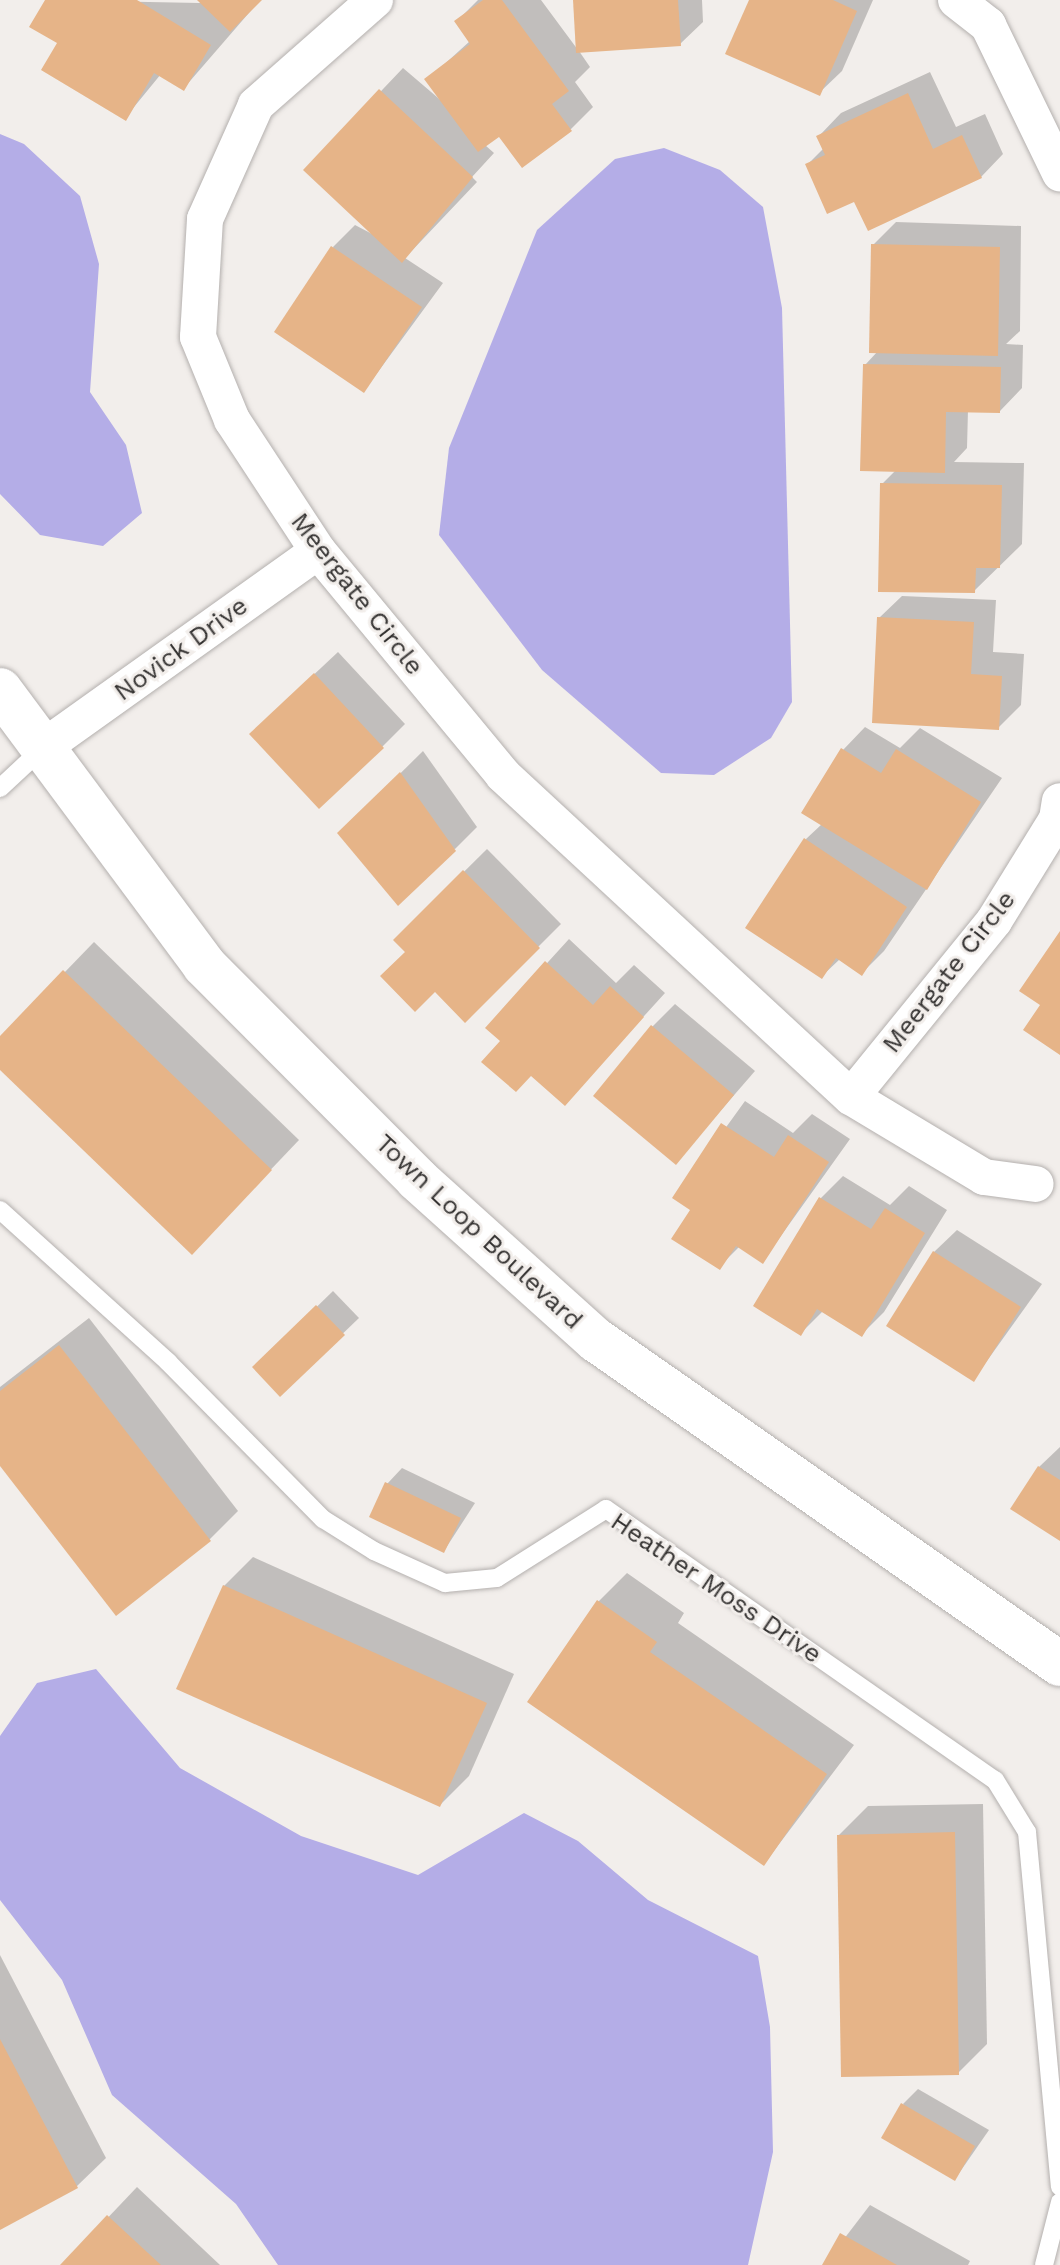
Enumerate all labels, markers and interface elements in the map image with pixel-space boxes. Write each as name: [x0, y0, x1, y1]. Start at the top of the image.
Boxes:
street label: Meergate Circle: [284, 507, 430, 681]
street label: Novick Drive: [108, 590, 254, 708]
street label: Meergate Circle: [876, 885, 1022, 1059]
street label: Town Loop Boulevard: [369, 1128, 589, 1336]
street label: Heather Moss Drive: [604, 1506, 828, 1670]

